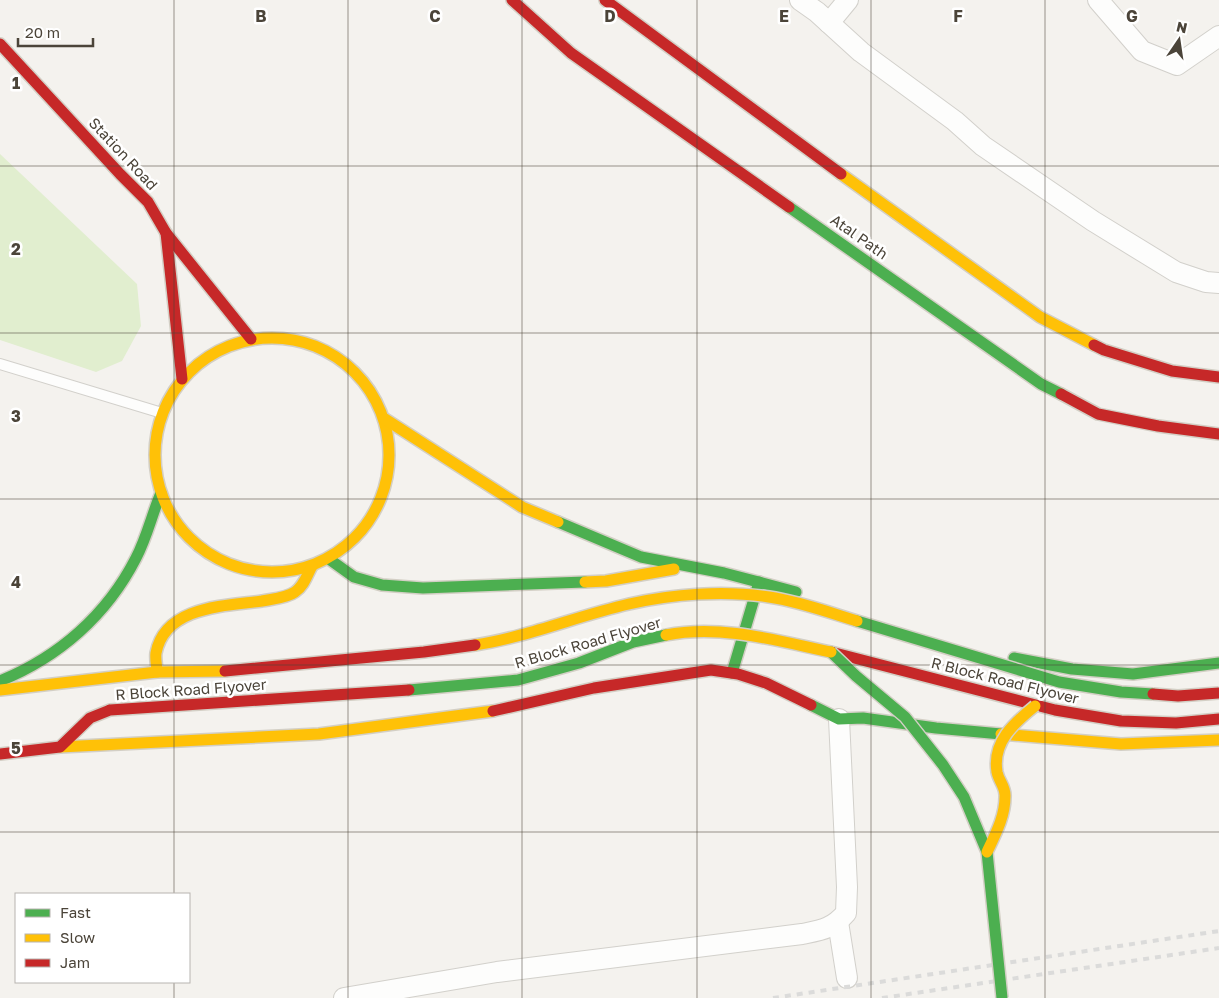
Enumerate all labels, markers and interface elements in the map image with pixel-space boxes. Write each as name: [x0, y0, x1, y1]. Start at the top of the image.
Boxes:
text: B: [255, 6, 267, 26]
text: C: [429, 6, 441, 26]
text: D: [604, 6, 616, 26]
text: E: [779, 6, 789, 26]
text: F: [953, 6, 963, 26]
text: G: [1126, 6, 1138, 26]
scale bar: [18, 15, 92, 47]
north arrow: [1154, 15, 1204, 65]
text: N: [1175, 17, 1189, 36]
text: 20 m: [25, 23, 60, 41]
text: 1: [12, 73, 20, 93]
street label: Station Road: [86, 113, 162, 193]
street label: Atal Path: [828, 210, 892, 262]
text: 2: [11, 239, 21, 259]
text: 3: [11, 406, 21, 426]
text: 4: [11, 572, 21, 592]
street label: R Block Road Flyover: [512, 612, 663, 672]
street label: R Block Road Flyover: [930, 653, 1081, 707]
street label: R Block Road Flyover: [115, 675, 267, 703]
text: 5: [11, 738, 21, 758]
legend: [15, 893, 190, 983]
text: Fast: [60, 903, 91, 921]
text: Slow: [60, 928, 95, 946]
text: Jam: [60, 953, 90, 971]

